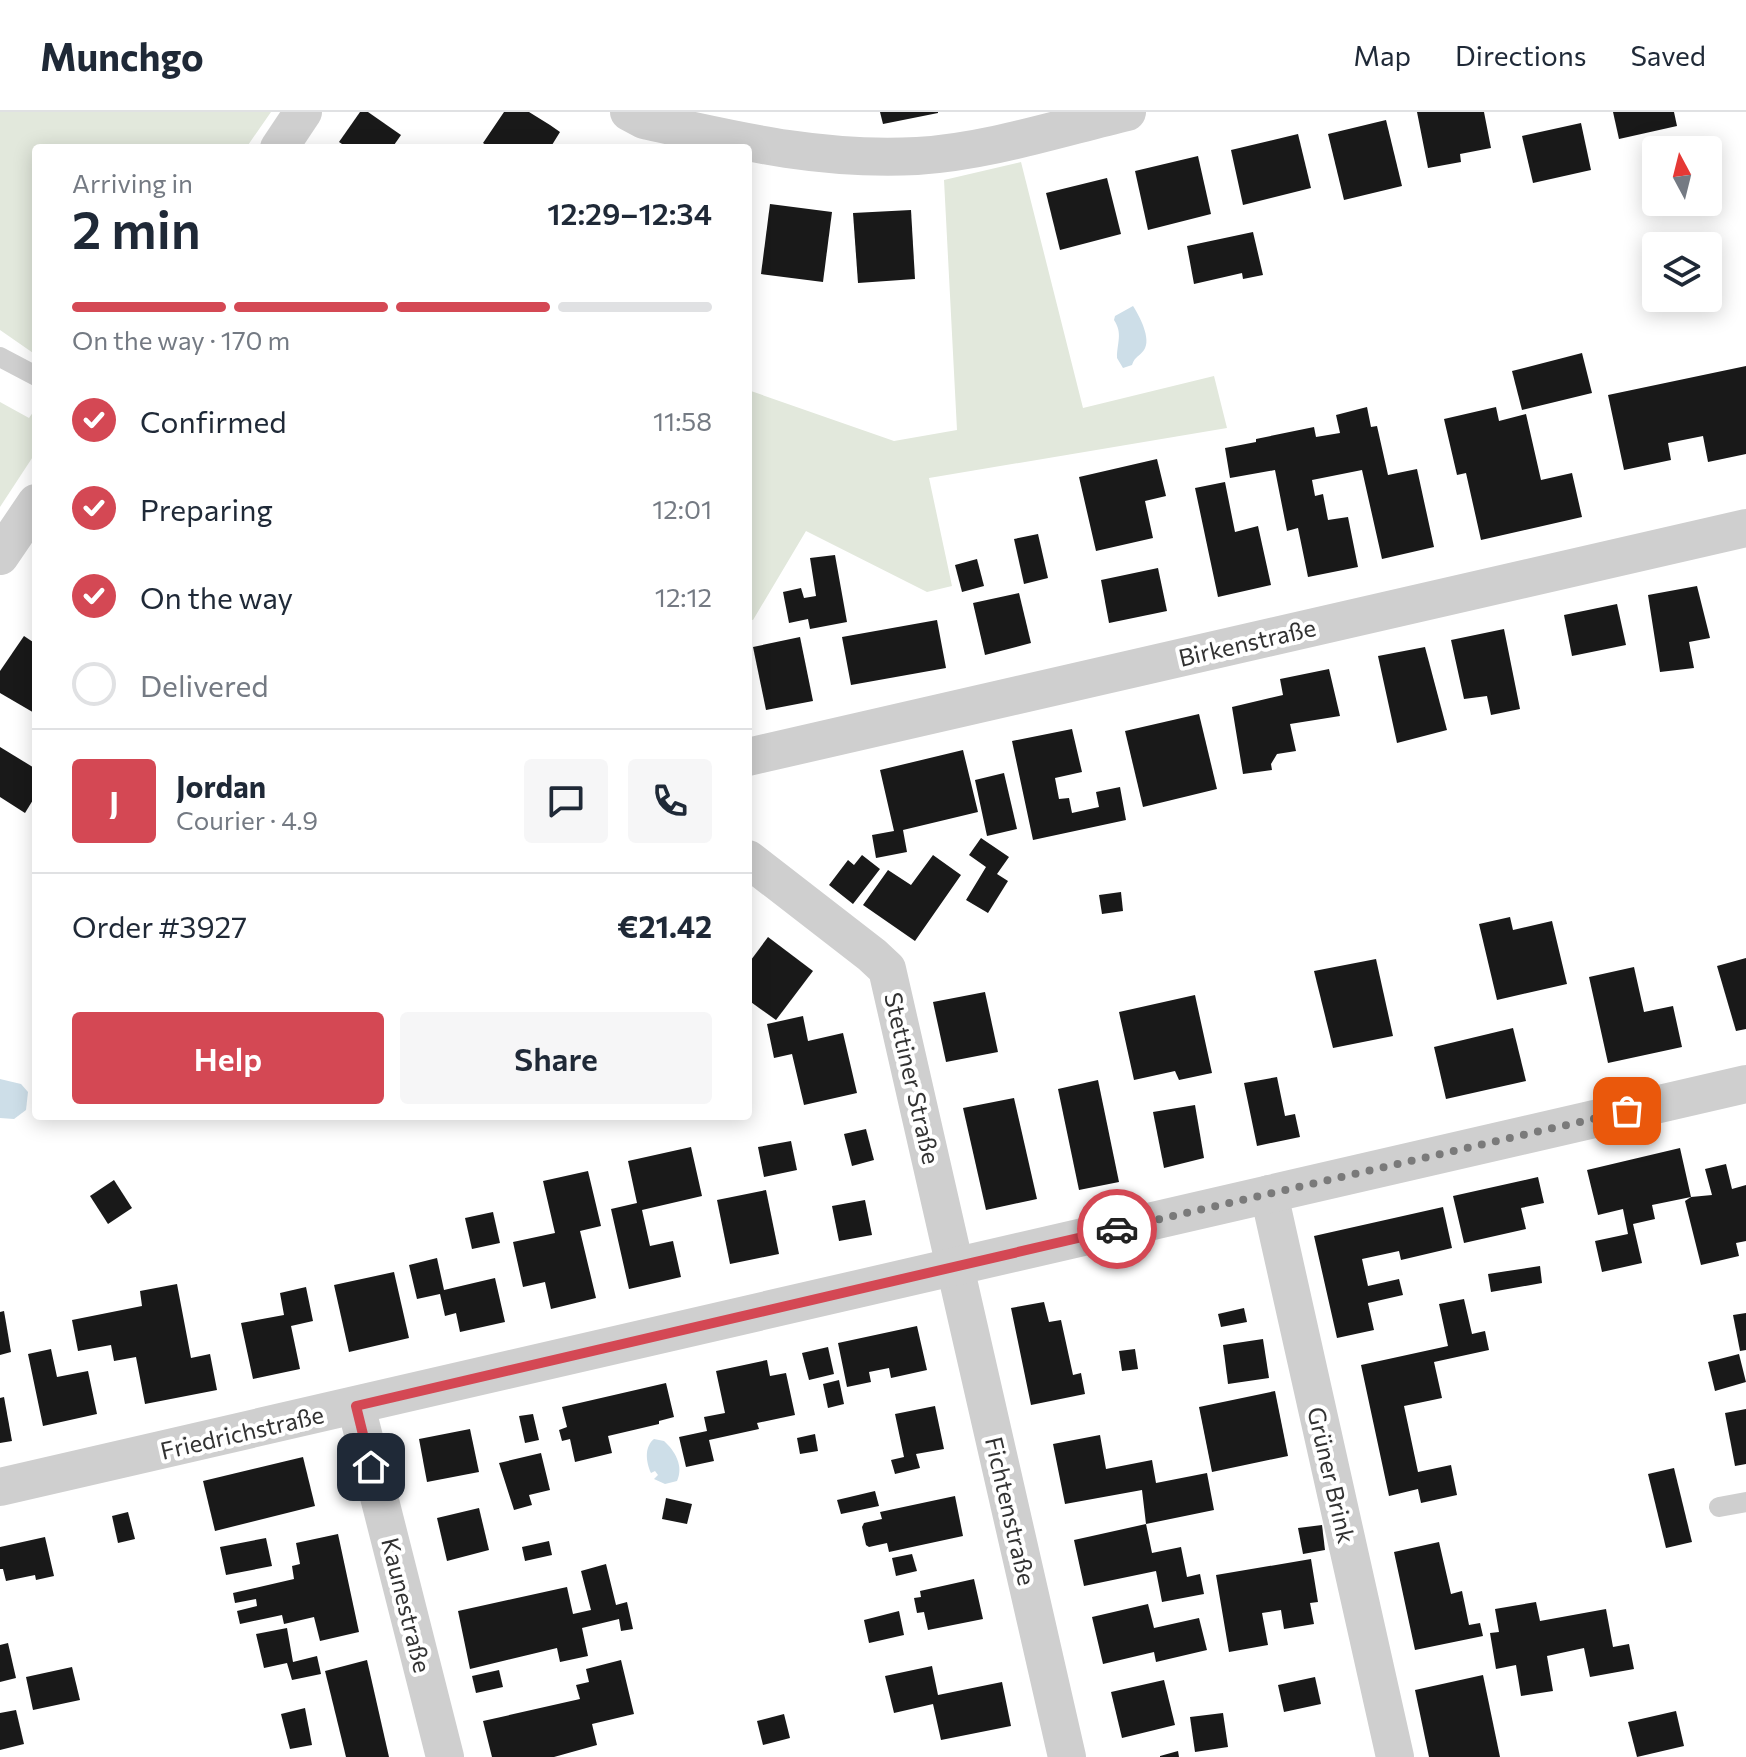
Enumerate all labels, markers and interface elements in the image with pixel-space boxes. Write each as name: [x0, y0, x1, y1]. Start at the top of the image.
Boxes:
text: Munchgo: [40, 32, 204, 79]
text: Map: [1353, 38, 1411, 72]
text: Directions: [1455, 38, 1586, 72]
text: Saved: [1630, 38, 1706, 72]
north arrow: [1642, 136, 1722, 216]
map controls: [1642, 136, 1722, 312]
text: Arriving in: [72, 167, 193, 198]
text: 12:29–12:34: [547, 194, 712, 231]
text: 2 min: [72, 196, 201, 260]
button: layers: [1642, 232, 1722, 312]
text: On the way · 170 m: [72, 324, 290, 355]
icon: check: [72, 398, 116, 442]
text: Confirmed: [140, 402, 287, 439]
text: 11:58: [653, 405, 712, 436]
icon: check: [72, 486, 116, 530]
text: Preparing: [140, 490, 273, 527]
text: 12:01: [652, 493, 712, 524]
icon: check: [72, 574, 116, 618]
text: On the way: [140, 578, 293, 615]
text: 12:12: [655, 581, 712, 612]
street label: Birkenstraße: [1176, 612, 1318, 672]
text: Delivered: [140, 666, 269, 703]
button: chat: [524, 759, 608, 843]
button: phone: [628, 759, 712, 843]
text: Jordan: [176, 767, 266, 804]
text: J: [109, 783, 119, 820]
text: Courier · 4.9: [176, 804, 318, 835]
text: Order #3927: [72, 907, 247, 944]
text: €21.42: [617, 907, 712, 944]
street label: Stettiner Straße: [879, 989, 947, 1167]
button: Help: [72, 1012, 384, 1104]
button: Share: [400, 1012, 712, 1104]
pin: [1593, 1077, 1661, 1145]
icon: bag: [1605, 1089, 1649, 1133]
courier: [1077, 1189, 1157, 1269]
icon: car: [1095, 1207, 1139, 1251]
street label: Friedrichstraße: [157, 1399, 327, 1465]
street label: Grüner Brink: [1302, 1404, 1362, 1546]
pin: [337, 1433, 405, 1501]
street label: Fichtenstraße: [980, 1434, 1042, 1588]
icon: home: [349, 1445, 393, 1489]
street label: Kaunestraße: [376, 1534, 438, 1676]

